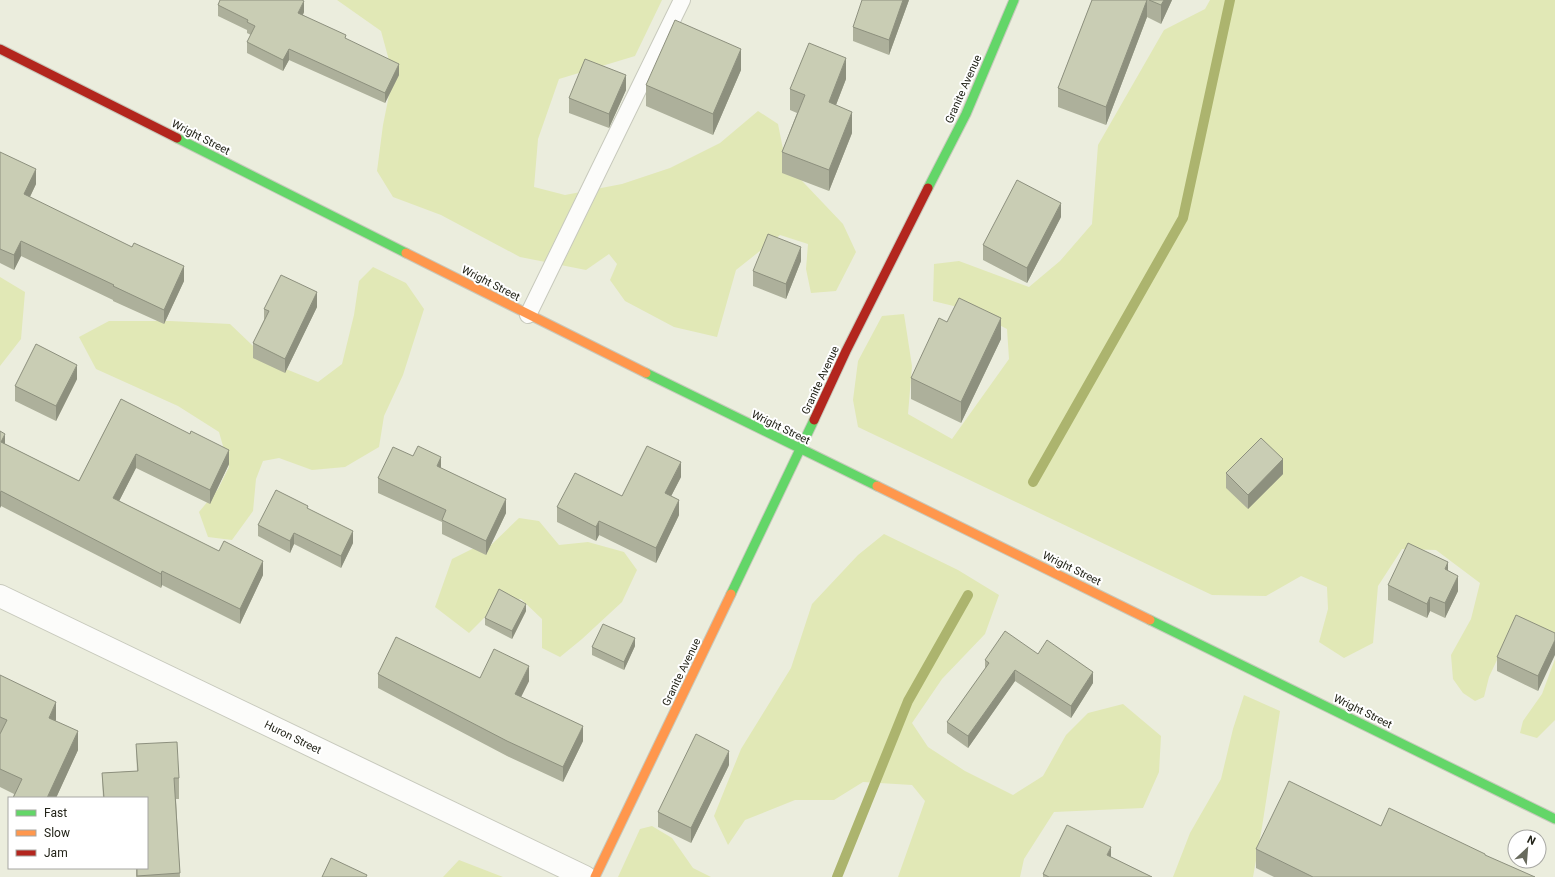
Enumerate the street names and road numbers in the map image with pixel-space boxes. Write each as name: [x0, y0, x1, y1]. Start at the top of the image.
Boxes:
street label: Granite Avenue: [942, 53, 984, 126]
street label: Wright Street: [169, 117, 232, 158]
street label: Wright Street: [459, 263, 522, 304]
street label: Granite Avenue: [799, 344, 842, 416]
street label: Wright Street: [749, 408, 813, 447]
street label: Wright Street: [1040, 549, 1104, 588]
street label: Granite Avenue: [659, 636, 704, 708]
street label: Wright Street: [1331, 692, 1395, 731]
street label: Huron Street: [262, 718, 324, 757]

